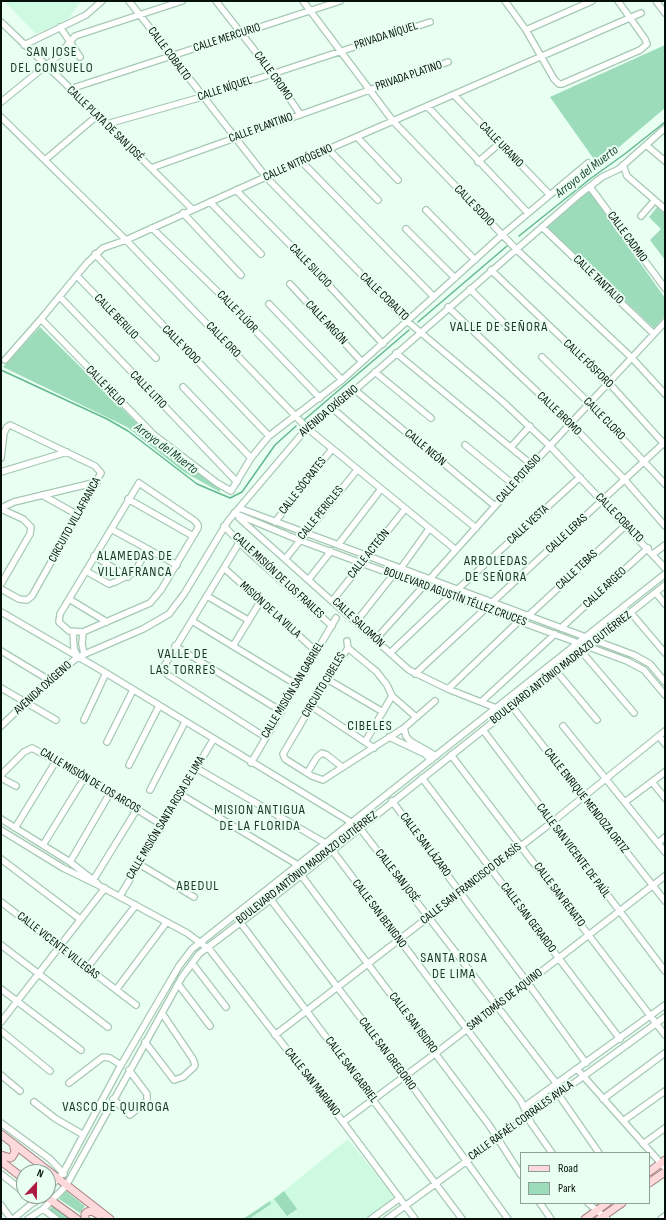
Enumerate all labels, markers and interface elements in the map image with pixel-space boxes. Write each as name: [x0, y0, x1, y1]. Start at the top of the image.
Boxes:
street label: PRIVADA NÍQUEL: [352, 19, 420, 53]
street label: CALLE MERCURIO: [192, 20, 262, 56]
street label: CALLE COBALTO: [144, 24, 194, 84]
district label: SAN JOSE DEL CONSUELO: [10, 44, 94, 76]
street label: CALLE CROMO: [250, 49, 296, 103]
street label: PRIVADA PLATINO: [374, 58, 444, 94]
street label: CALLE NÍQUEL: [196, 73, 254, 105]
street label: CALLE PLATA DE SAN JOSÉ: [63, 83, 147, 165]
street label: CALLE PLANTINO: [227, 110, 295, 146]
street label: CALLE URANIO: [476, 119, 526, 171]
street label: CALLE NITRÓGENO: [261, 141, 335, 185]
water label: Arroyo del Muerto: [552, 143, 622, 201]
street label: CALLE SODIO: [451, 182, 497, 230]
street label: CALLE CADMIO: [604, 209, 650, 265]
street label: CALLE SILICIO: [286, 241, 334, 291]
street label: CALLE TANTALIO: [570, 252, 626, 308]
street label: CALLE COBALTO: [356, 270, 412, 324]
street label: CALLE FLÚOR: [213, 288, 261, 336]
street label: CALLE BERILIO: [91, 291, 141, 343]
street label: CALLE ARGÓN: [302, 298, 350, 348]
street label: CALLE ORO: [203, 319, 243, 361]
district label: VALLE DE SEÑORA: [450, 319, 548, 335]
street label: CALLE YODO: [159, 323, 203, 367]
street label: CALLE FÓSFORO: [560, 337, 616, 391]
street label: CALLE HELIO: [82, 363, 128, 409]
street label: CALLE LITIO: [127, 368, 169, 412]
street label: AVENIDA OXÍGENO: [297, 382, 361, 440]
street label: CALLE BROMO: [534, 389, 584, 439]
street label: CALLE CLORO: [580, 395, 628, 443]
water label: Arroyo del Muerto: [131, 420, 201, 478]
street label: CALLE NEÓN: [401, 427, 449, 469]
street label: CALLE POTASIO: [493, 452, 545, 506]
street label: CALLE SÓCRATES: [276, 455, 330, 517]
street label: CIRCUITO VILLAFRANCA: [46, 475, 104, 565]
street label: CALLE PERICLES: [295, 483, 347, 543]
street label: CALLE COBALTO: [592, 490, 646, 546]
street label: CALLE VESTA: [504, 502, 552, 548]
street label: CALLE LERAS: [543, 511, 591, 557]
street label: CALLE ACTEÓN: [345, 526, 393, 582]
street label: CALLE MISIÓN DE LOS FRAILES: [229, 530, 327, 622]
street label: CALLE TEBAS: [553, 547, 601, 593]
district label: ALAMEDAS DE VILLAFRANCA: [97, 548, 173, 580]
district label: ARBOLEDAS DE SEÑORA: [464, 553, 528, 586]
street label: BOULEVARD AGUSTÍN TÉLLEZ CRUCES: [382, 564, 528, 630]
street label: CALLE ARGEO: [580, 564, 630, 612]
street label: MISIÓN DE LA VILLA: [236, 579, 304, 641]
street label: CALLE SALOMÓN: [329, 595, 387, 651]
street label: BOULEVARD ANTÔNIO MADRAZO GUTIÉRREZ: [488, 608, 634, 728]
street label: CALLE MISIÓN SAN GABRIEL: [259, 639, 327, 741]
district label: VALLE DE LAS TORRES: [150, 646, 216, 678]
street label: CIRCUITO CIBELES: [299, 650, 349, 720]
street label: AVENIDA OXÍGENO: [11, 658, 75, 718]
district label: CIBELES: [347, 718, 393, 734]
street label: CALLE MISIÓN DE LOS ARCOS: [37, 745, 143, 817]
street label: CALLE ENRIQUE MENDOZA ORTIZ: [540, 745, 632, 857]
street label: CALLE MISIÓN SANTA ROSA DE LIMA: [124, 754, 208, 882]
street label: CALLE SAN VICENTE DE PAÚL: [533, 801, 613, 901]
district label: MISION ANTIGUA DE LA FLORIDA: [214, 802, 306, 834]
street label: BOULEVARD ANTÔNIO MADRAZO GUTIÉRREZ: [234, 808, 380, 928]
street label: CALLE SAN LÁZARO: [396, 810, 454, 880]
street label: CALLE SAN FRANCISCO DE ASÍS: [418, 840, 524, 928]
street label: CALLE SAN JOSÉ: [372, 847, 422, 905]
street label: CALLE SAN RENATO: [530, 860, 588, 930]
street label: CALLE SAN BENIGNO: [349, 877, 409, 951]
district label: ABEDUL: [177, 878, 219, 894]
street label: CALLE SAN GERARDO: [497, 880, 559, 956]
street label: CALLE VICENTE VILLEGAS: [14, 909, 102, 983]
district label: SANTA ROSA DE LIMA: [420, 950, 488, 982]
street label: SAN TOMÁS DE AQUINO: [464, 966, 546, 1034]
street label: CALLE SAN ISIDRO: [386, 990, 440, 1056]
street label: CALLE SAN GREGORIO: [355, 1015, 419, 1093]
street label: CALLE SAN GABRIEL: [322, 1034, 380, 1106]
street label: CALLE SAN MARIANO: [281, 1045, 343, 1119]
street label: CALLE RAFAÉL CORRALES AYALA: [466, 1078, 576, 1164]
district label: VASCO DE QUIROGA: [62, 1099, 170, 1115]
legend: [520, 1152, 650, 1204]
text: Road: [558, 1161, 578, 1176]
north arrow: [16, 1164, 56, 1204]
text: N: [35, 1166, 45, 1180]
text: Park: [558, 1181, 576, 1196]

